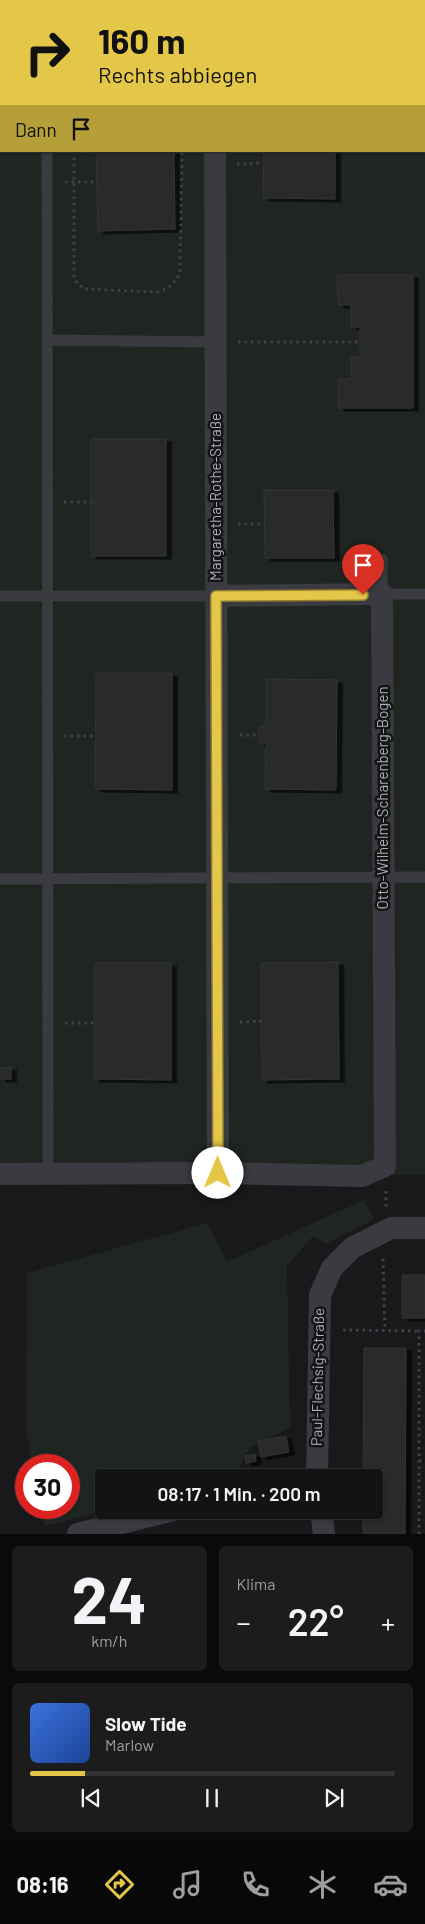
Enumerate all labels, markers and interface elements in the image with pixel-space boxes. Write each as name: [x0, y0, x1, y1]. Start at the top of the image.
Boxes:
text: 160 m: [98, 19, 185, 61]
icon: right: [15, 20, 80, 85]
text: Rechts abbiegen: [98, 61, 257, 87]
icon: arrive: [67, 115, 95, 143]
text: Dann: [15, 118, 57, 141]
street label: Margaretha-Rothe-Straße: [206, 413, 224, 581]
pin: [342, 544, 384, 595]
icon: arrive: [349, 551, 377, 579]
street label: Otto-Wilhelm-Scharenberg-Bogen: [373, 687, 391, 909]
position arrow: [191, 1146, 243, 1198]
street label: Paul-Flechsig-Straße: [307, 1308, 327, 1446]
speed limit sign: 30: [15, 1454, 80, 1519]
text: 08:17 · 1 Min. · 200 m: [157, 1482, 321, 1505]
text: 24: [71, 1559, 147, 1637]
text: Klima: [237, 1574, 275, 1593]
text: 22°: [288, 1598, 344, 1644]
text: −: [237, 1605, 251, 1639]
text: +: [381, 1605, 395, 1639]
text: km/h: [91, 1631, 127, 1650]
text: Slow Tide: [105, 1712, 187, 1735]
text: Marlow: [105, 1735, 154, 1754]
icon: previous: [77, 1784, 105, 1812]
icon: pause: [198, 1784, 226, 1812]
icon: next: [320, 1784, 348, 1812]
icon: directions: [102, 1867, 137, 1902]
icon: music: [170, 1867, 205, 1902]
icon: phone: [238, 1867, 273, 1902]
icon: climate: [305, 1867, 340, 1902]
icon: car: [373, 1867, 408, 1902]
text: 08:16: [16, 1871, 69, 1897]

